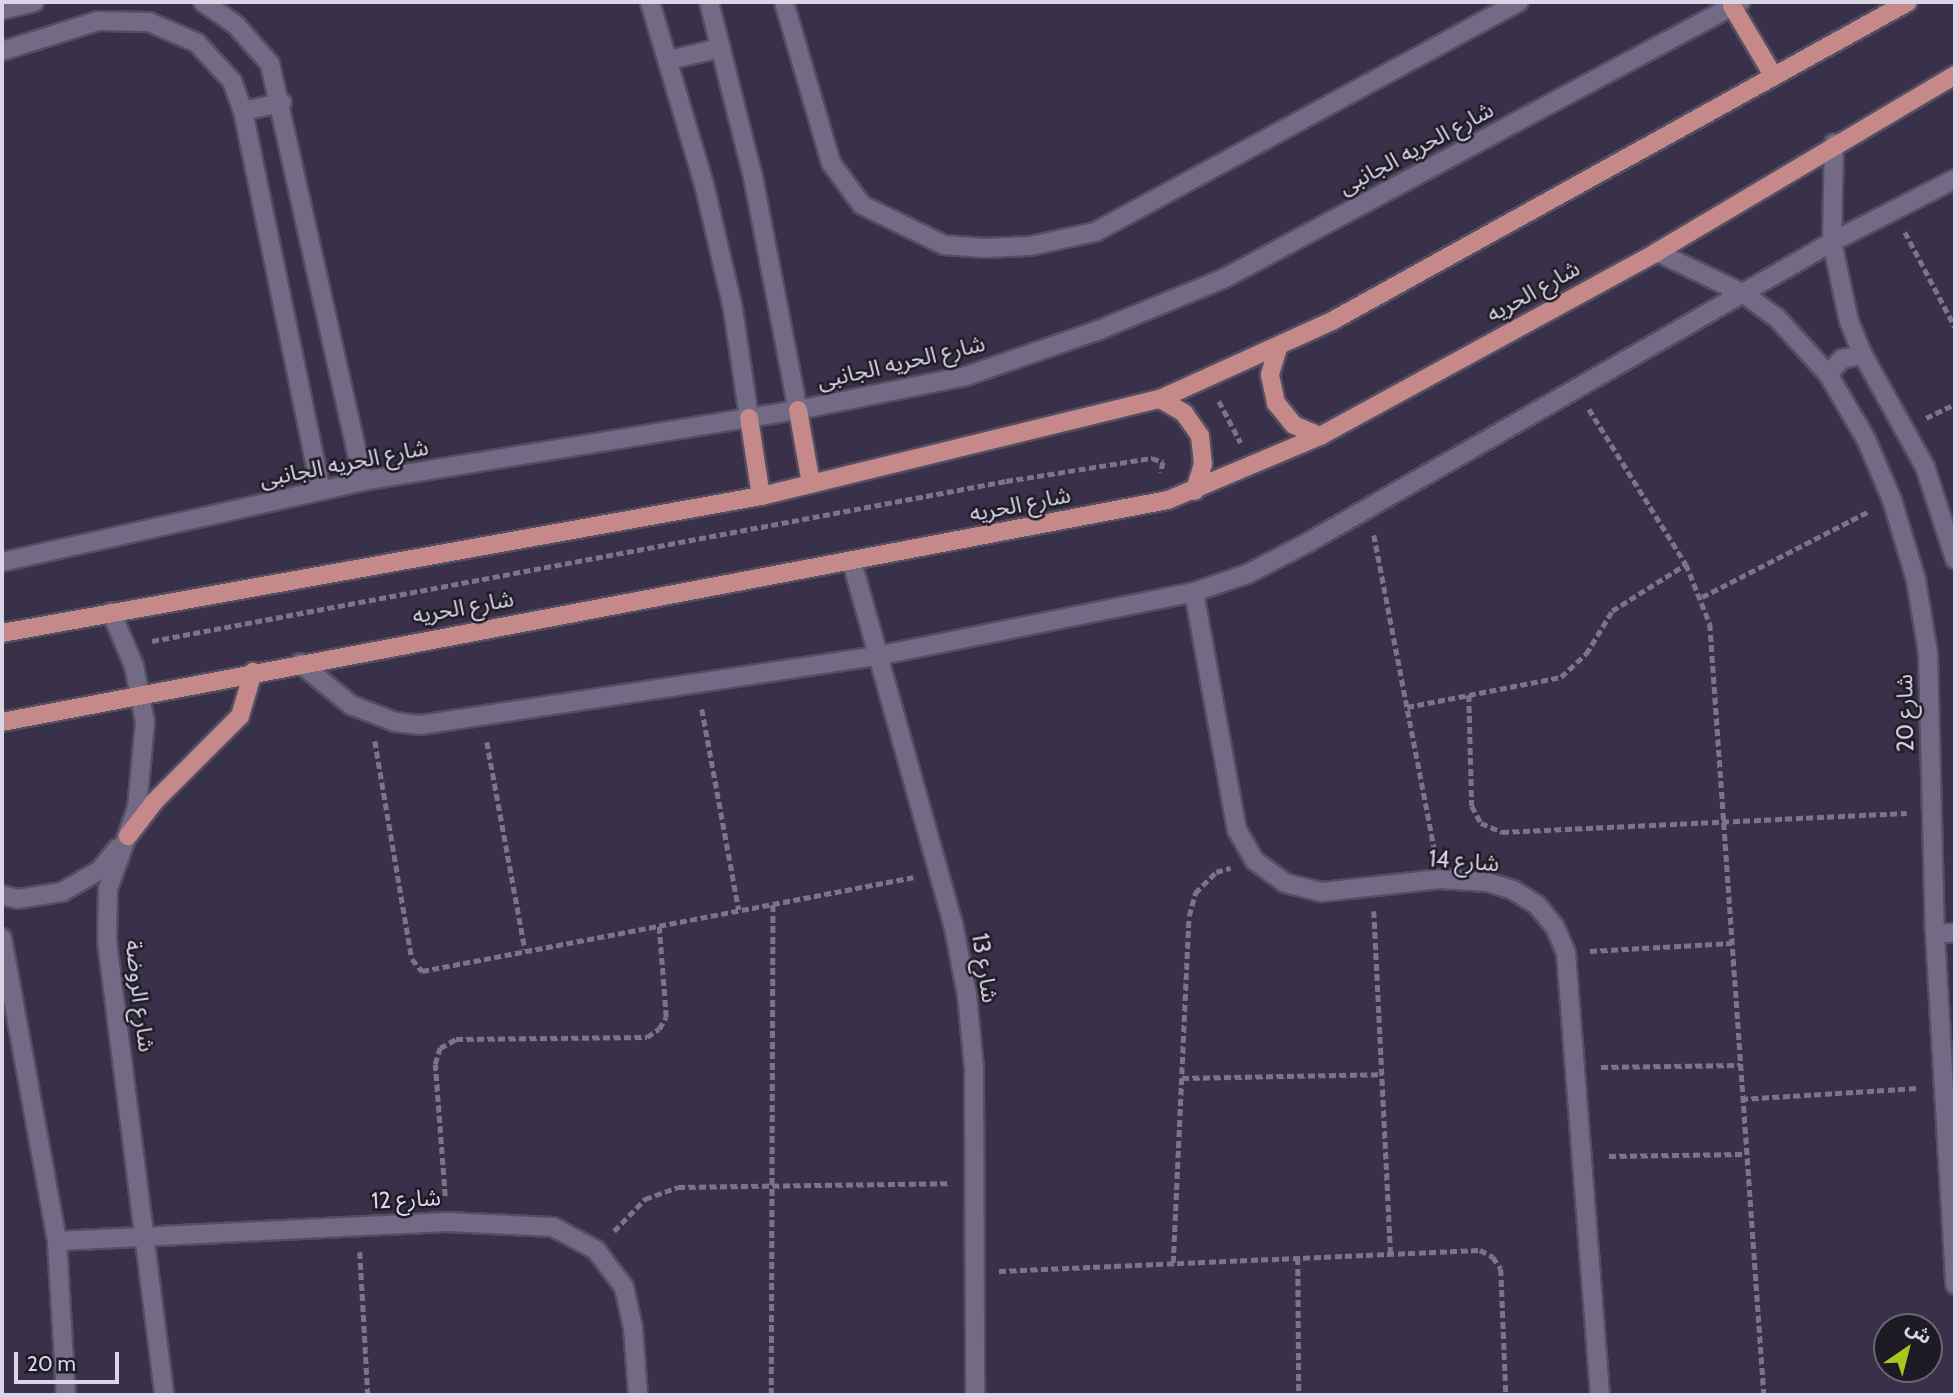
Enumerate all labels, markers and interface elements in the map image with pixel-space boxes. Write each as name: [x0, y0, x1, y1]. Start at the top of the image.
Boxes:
street label: شارع الحريه الجانبى: [1334, 96, 1498, 200]
street label: شارع الحريه: [1481, 254, 1585, 328]
street label: شارع الحريه الجانبى: [814, 329, 988, 395]
street label: شارع الحريه الجانبى: [257, 433, 431, 493]
street label: شارع الحريه: [967, 481, 1073, 527]
street label: شارع الحريه: [410, 585, 516, 629]
street label: شارع 20: [1891, 674, 1919, 752]
street label: شارع 14: [1428, 845, 1500, 877]
street label: شارع 13: [966, 931, 1004, 1005]
street label: شارع الروضة: [119, 938, 161, 1054]
street label: شارع 12: [371, 1183, 441, 1215]
north arrow: [1873, 1313, 1943, 1383]
text: ش: [1902, 1315, 1936, 1349]
scale bar: [18, 1338, 122, 1382]
text: 20 m: [27, 1351, 76, 1376]

